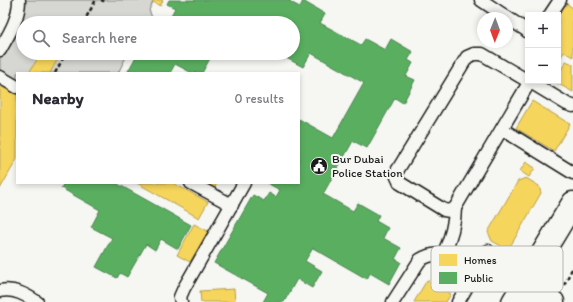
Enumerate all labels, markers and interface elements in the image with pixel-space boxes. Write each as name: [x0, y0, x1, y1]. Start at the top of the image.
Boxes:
north arrow: [477, 12, 513, 48]
map controls: [525, 12, 561, 84]
button: +: [525, 12, 561, 48]
search box: [16, 16, 300, 60]
icon: search: [30, 27, 52, 49]
text: Search here: [62, 29, 137, 47]
button: −: [525, 48, 561, 84]
text: Nearby: [32, 88, 84, 108]
text: 0 results: [234, 91, 284, 106]
place label: Bur Dubai Police Station: [332, 152, 403, 180]
public building icon: Bur Dubai Police Station: [309, 156, 329, 176]
legend: [431, 246, 563, 292]
text: Homes: [464, 254, 497, 267]
text: Public: [464, 272, 493, 285]

